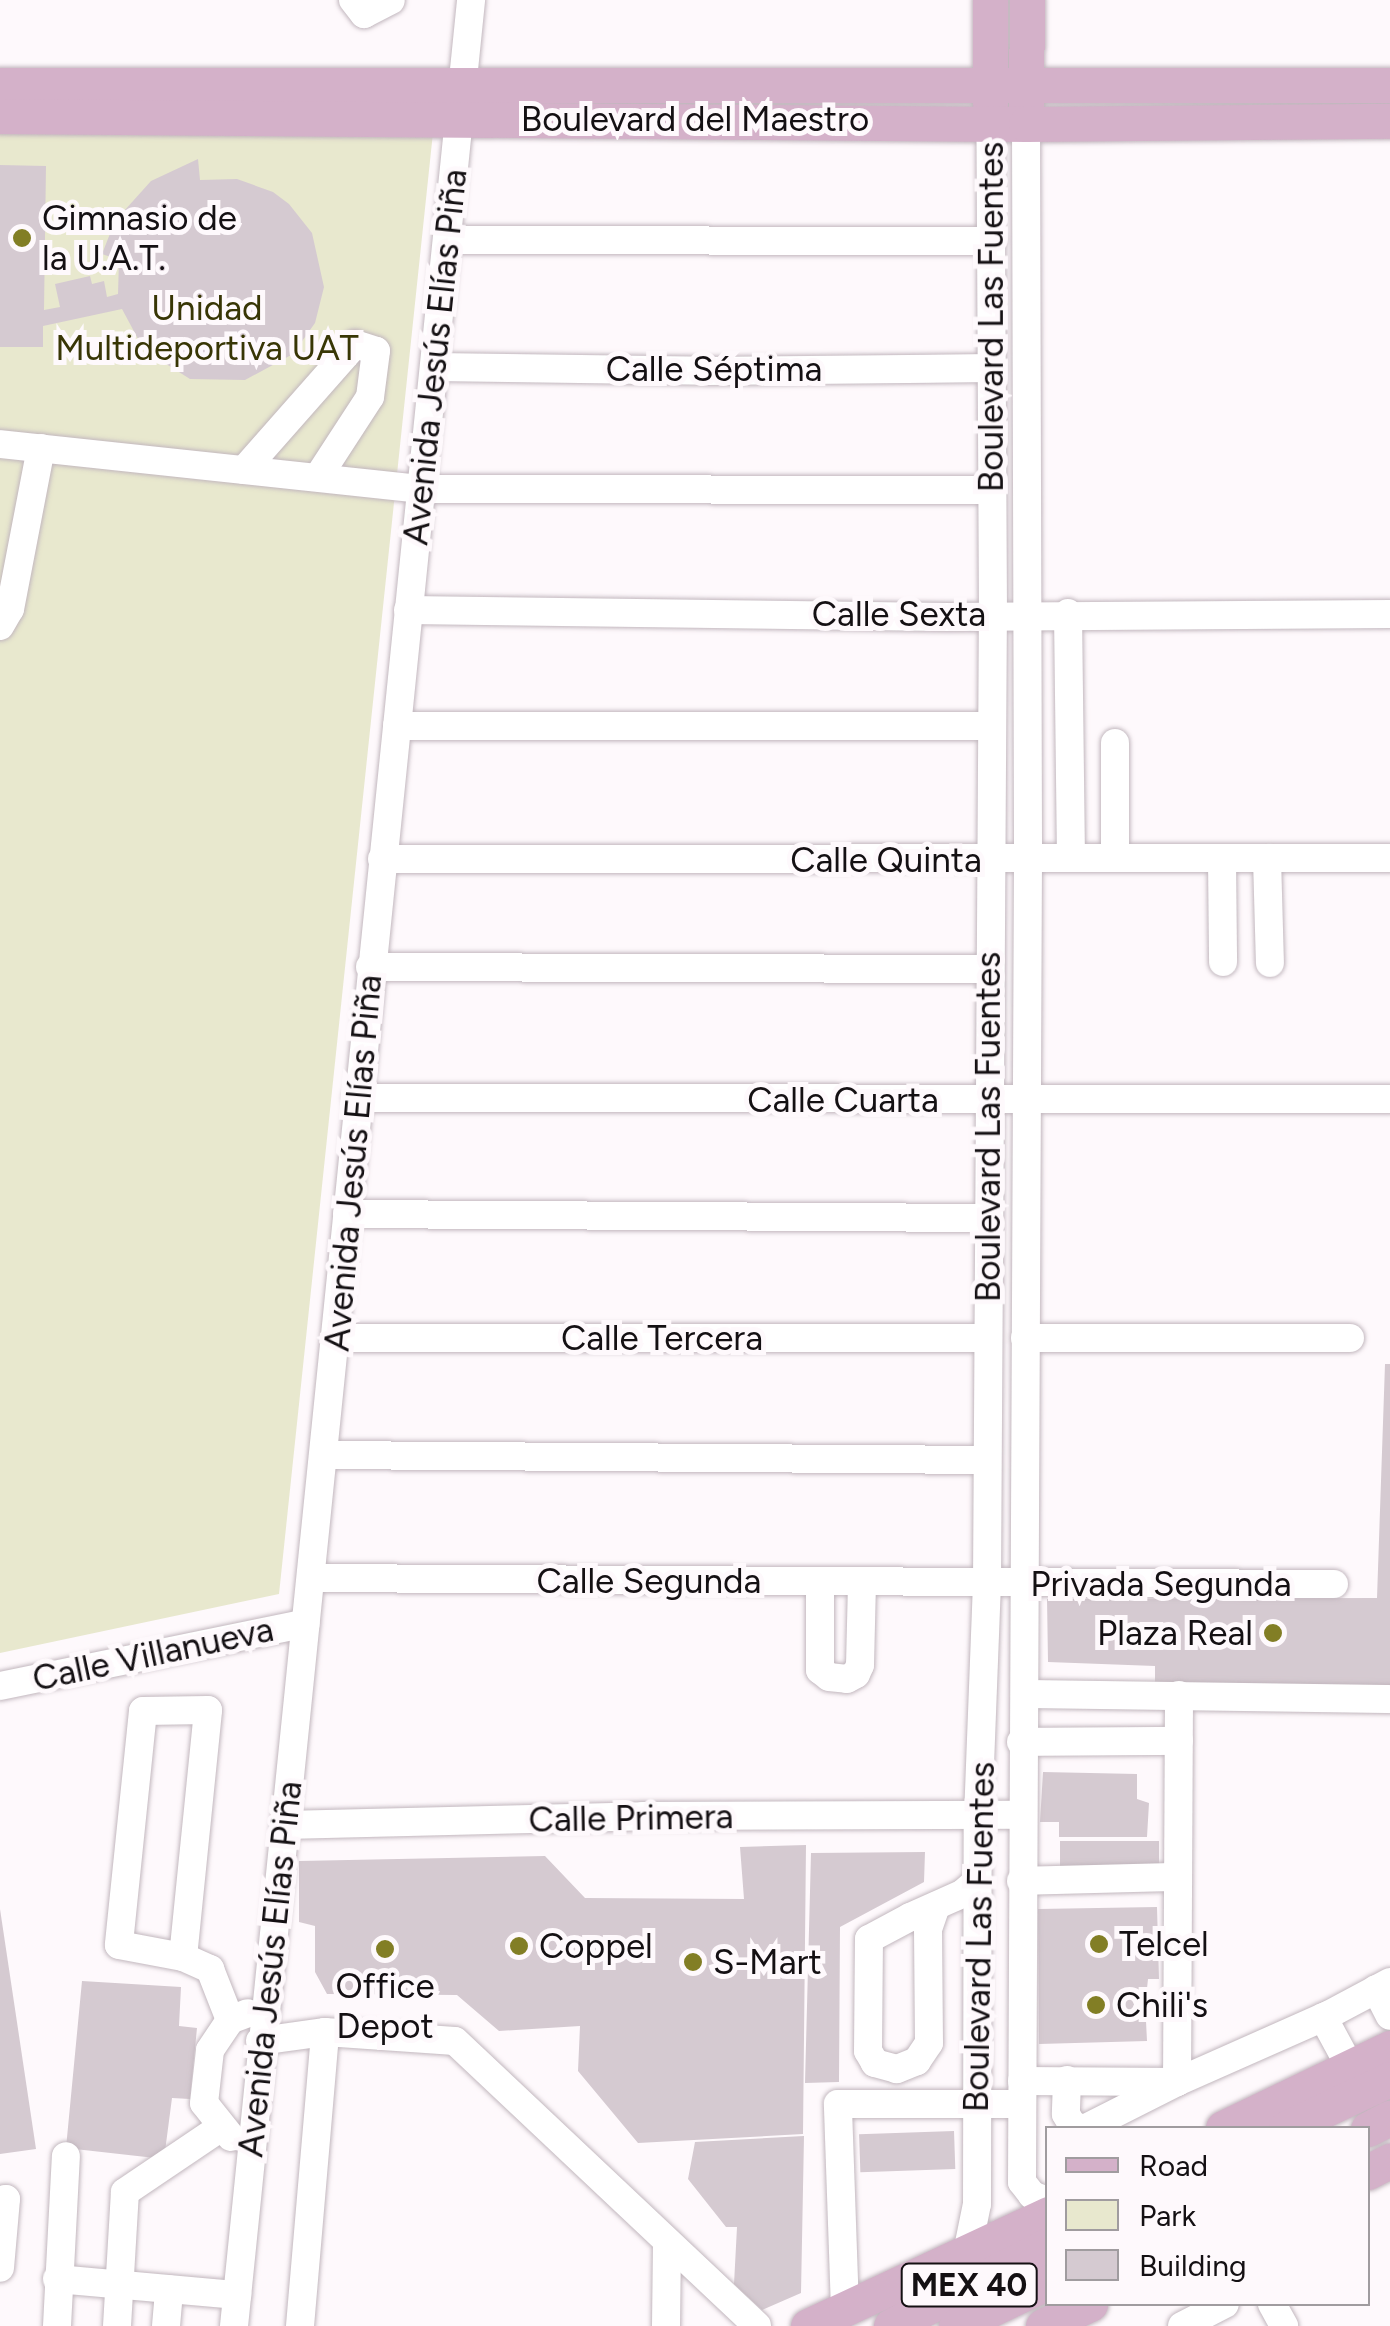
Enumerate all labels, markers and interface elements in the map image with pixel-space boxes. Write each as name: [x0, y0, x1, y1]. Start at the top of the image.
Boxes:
street label: Boulevard del Maestro: [521, 98, 869, 140]
street label: Boulevard Las Fuentes: [970, 142, 1012, 492]
street label: Avenida Jesús Elías Piña: [394, 167, 476, 547]
place label: Gimnasio de la U.A.T.: [42, 197, 237, 279]
marker: Gimnasio de la U.A.T.: [11, 227, 33, 249]
park label: Unidad Multideportiva UAT: [55, 287, 359, 369]
street label: Calle Séptima: [606, 348, 822, 390]
street label: Calle Sexta: [812, 593, 986, 635]
street label: Calle Quinta: [790, 839, 982, 881]
street label: Boulevard Las Fuentes: [967, 952, 1009, 1302]
street label: Avenida Jesús Elías Piña: [316, 973, 390, 1353]
street label: Calle Cuarta: [747, 1079, 939, 1121]
street label: Calle Tercera: [561, 1317, 763, 1359]
street label: Calle Segunda: [537, 1560, 761, 1602]
street label: Privada Segunda: [1030, 1563, 1292, 1605]
street label: Calle Villanueva: [29, 1608, 277, 1700]
place label: Plaza Real: [1097, 1612, 1253, 1654]
marker: Plaza Real: [1262, 1622, 1284, 1644]
street label: Boulevard Las Fuentes: [955, 1761, 1003, 2113]
street label: Avenida Jesús Elías Piña: [229, 1779, 311, 2159]
street label: Calle Primera: [528, 1795, 734, 1841]
place label: Telcel: [1119, 1923, 1209, 1965]
place label: Coppel: [539, 1925, 653, 1967]
marker: Telcel: [1088, 1933, 1110, 1955]
marker: Coppel: [508, 1935, 530, 1957]
marker: Office Depot: [374, 1938, 396, 1960]
place label: S-Mart: [713, 1941, 822, 1983]
marker: S-Mart: [682, 1951, 704, 1973]
place label: Office Depot: [335, 1965, 435, 2047]
place label: Chili's: [1116, 1984, 1208, 2026]
marker: Chili's: [1085, 1994, 1107, 2016]
legend: [1045, 2126, 1370, 2306]
text: Road: [1139, 2147, 1208, 2184]
text: Park: [1139, 2197, 1196, 2234]
text: Building: [1139, 2247, 1247, 2284]
road number: MEX 40: [899, 2258, 1039, 2312]

